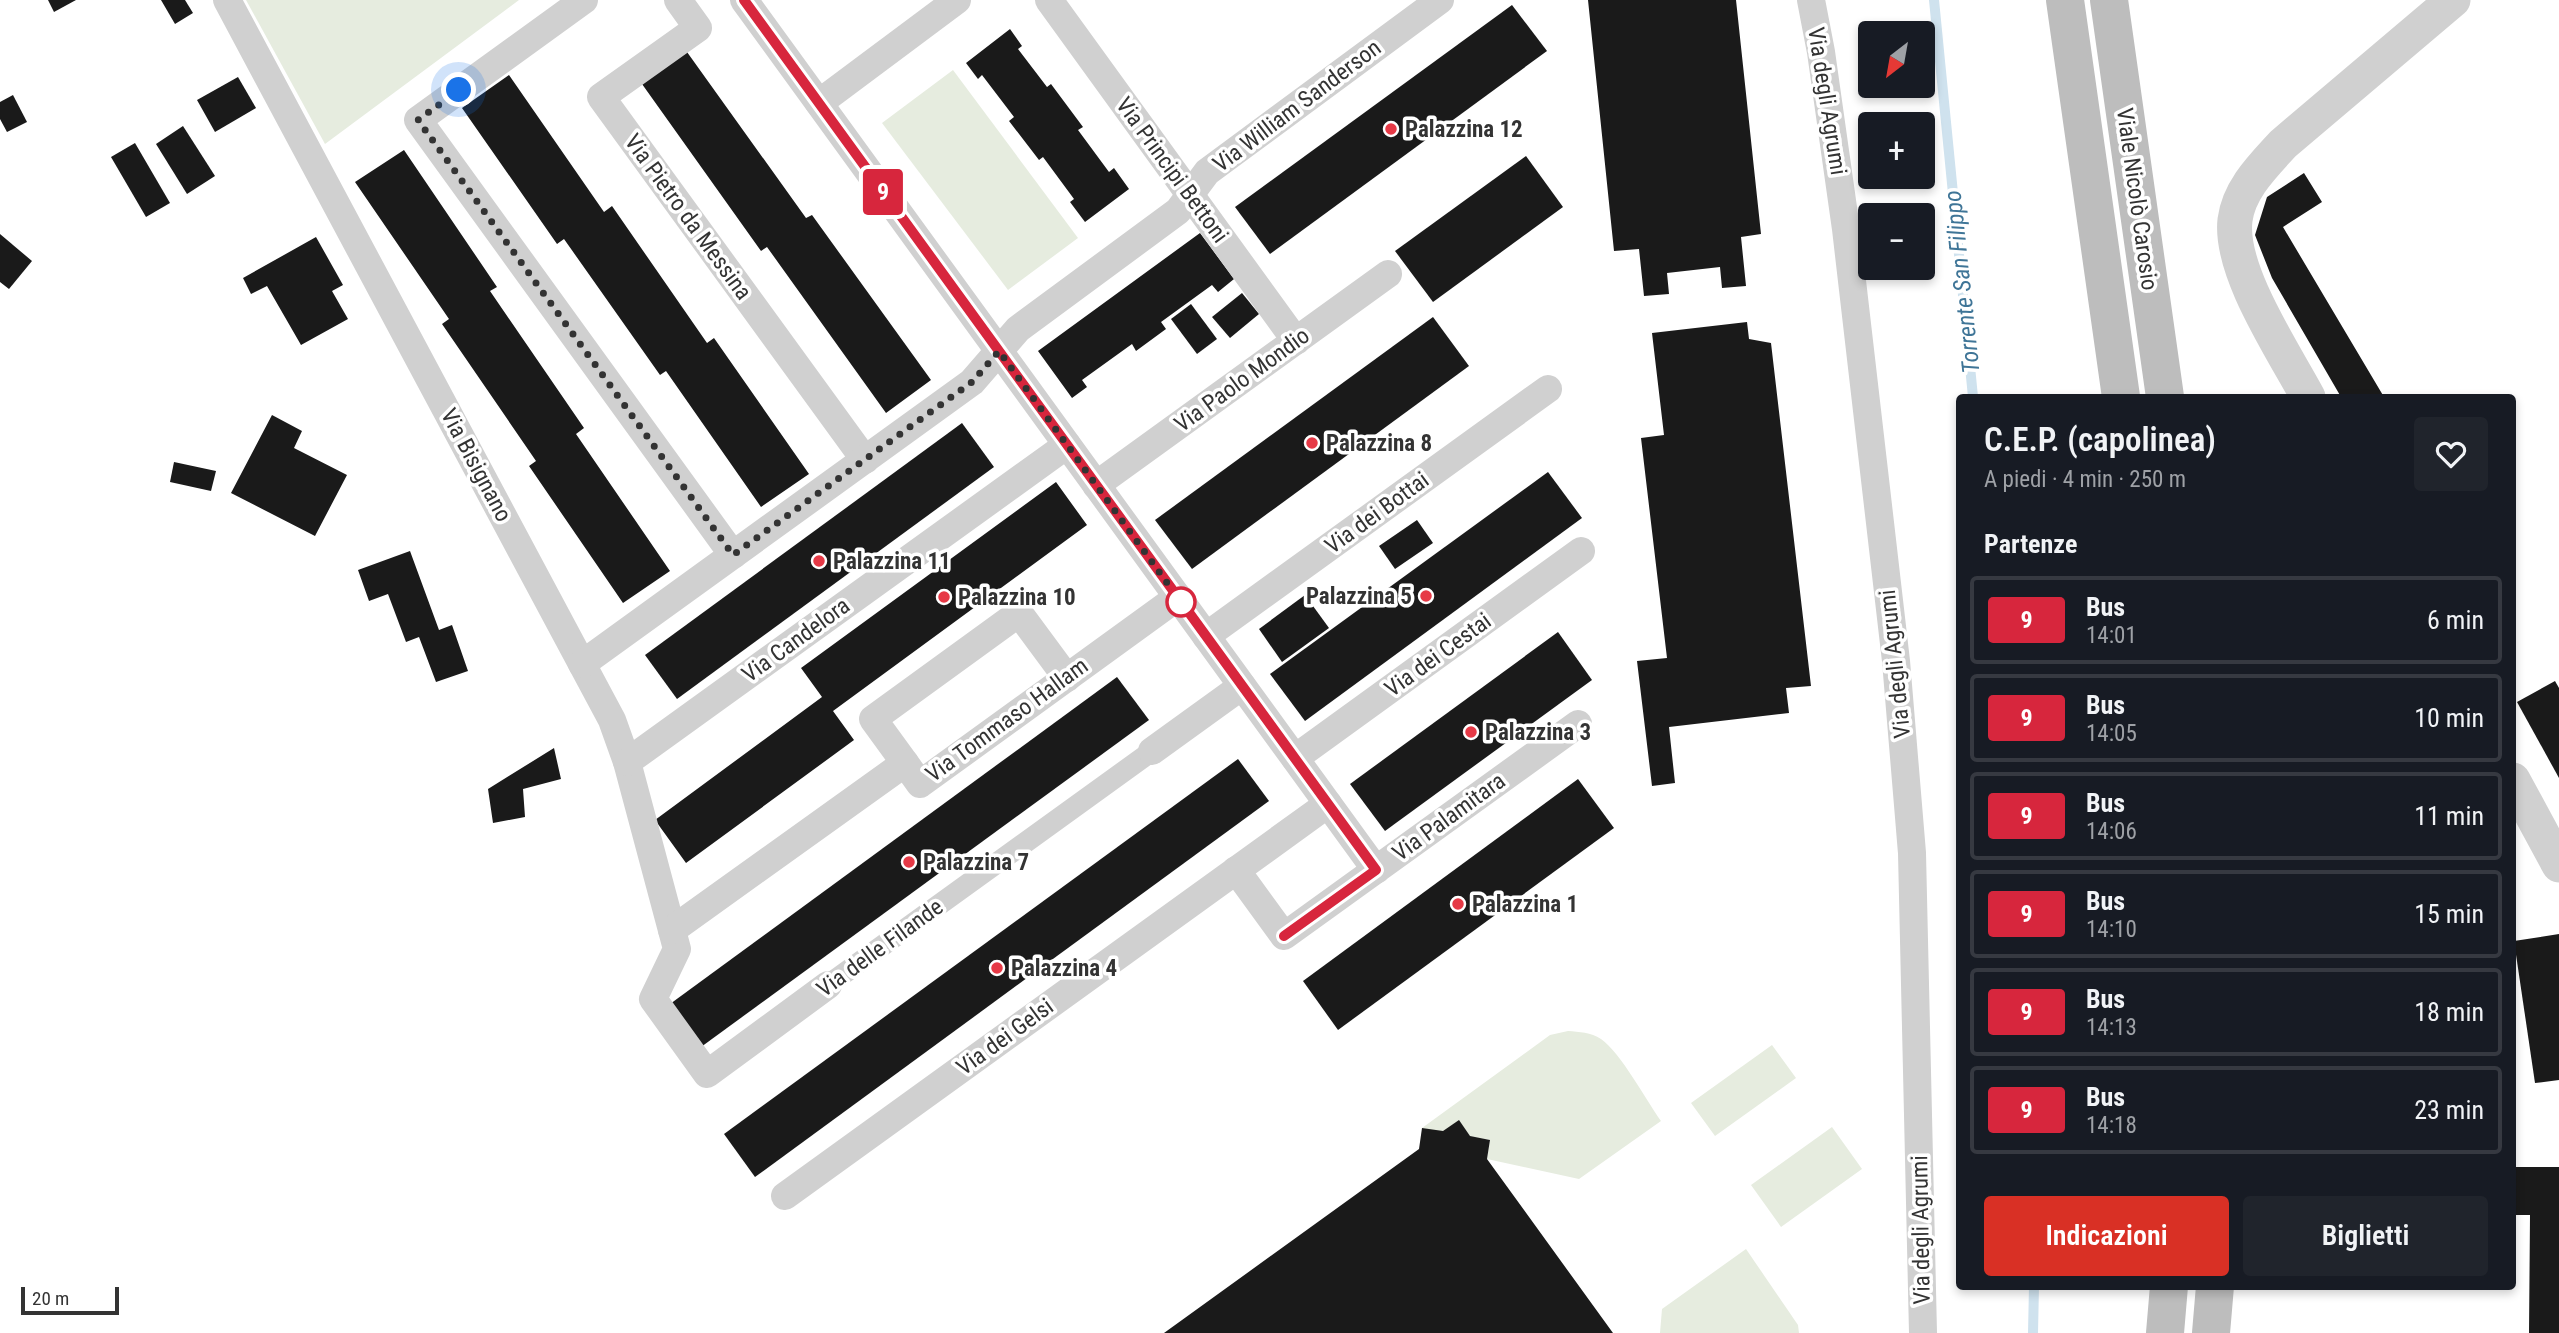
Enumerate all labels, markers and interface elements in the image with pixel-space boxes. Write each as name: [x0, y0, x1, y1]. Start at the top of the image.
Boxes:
north arrow: [1858, 21, 1936, 98]
map controls: [1858, 21, 1935, 280]
street label: Via degli Agrumi: [1802, 25, 1852, 177]
street label: Via William Sanderson: [1208, 34, 1386, 178]
your location: [441, 72, 476, 107]
street label: Via Principi Bettoni: [1110, 92, 1234, 248]
street label: Viale Nicolò Carosio: [2111, 106, 2163, 292]
button: +: [1858, 112, 1935, 189]
place label: Palazzina 12: [1405, 116, 1523, 143]
marker: Palazzina 12: [1383, 121, 1399, 137]
street label: Via Pietro da Messina: [619, 129, 757, 305]
line badge: 9: [860, 169, 906, 215]
text: 9: [877, 178, 889, 206]
water label: Torrente San Filippo: [1938, 189, 1986, 375]
button: −: [1858, 203, 1935, 280]
street label: Via Paolo Mondio: [1169, 322, 1315, 438]
street label: Via Bisignano: [435, 404, 517, 526]
button: heart: [2414, 417, 2488, 491]
text: C.E.P. (capolinea): [1984, 420, 2216, 459]
place label: Palazzina 8: [1326, 430, 1432, 457]
marker: Palazzina 8: [1304, 435, 1320, 451]
street label: Via dei Bottai: [1320, 466, 1434, 560]
text: A piedi · 4 min · 250 m: [1984, 466, 2186, 493]
text: Partenze: [1984, 529, 2077, 559]
place label: Palazzina 11: [833, 548, 951, 575]
marker: Palazzina 11: [811, 553, 827, 569]
place label: Palazzina 5: [1306, 583, 1412, 610]
place label: Palazzina 10: [958, 584, 1076, 611]
unlabelled marker: [1166, 587, 1196, 617]
marker: Palazzina 5: [1418, 588, 1434, 604]
street label: Via degli Agrumi: [1874, 588, 1916, 740]
marker: Palazzina 10: [936, 589, 952, 605]
street label: Via Candelora: [737, 592, 855, 688]
text: Bus: [2086, 592, 2125, 622]
text: 6 min: [2427, 605, 2484, 635]
text: 9: [2020, 606, 2033, 634]
street label: Via dei Cestai: [1380, 607, 1496, 703]
text: 14:01: [2086, 622, 2137, 649]
street label: Via Tommaso Hallam: [921, 652, 1093, 788]
text: Bus: [2086, 690, 2125, 720]
text: 10 min: [2414, 703, 2484, 733]
text: 9: [2020, 704, 2033, 732]
place label: Palazzina 3: [1485, 719, 1591, 746]
text: 14:05: [2086, 720, 2137, 747]
marker: Palazzina 3: [1463, 724, 1479, 740]
street label: Via Palamitara: [1388, 767, 1510, 867]
text: Bus: [2086, 788, 2125, 818]
text: 11 min: [2414, 801, 2484, 831]
text: 9: [2020, 802, 2033, 830]
text: 14:06: [2086, 818, 2137, 845]
place label: Palazzina 7: [923, 849, 1029, 876]
marker: Palazzina 7: [901, 854, 917, 870]
text: Bus: [2086, 886, 2125, 916]
place label: Palazzina 1: [1472, 891, 1578, 918]
street label: Via delle Filande: [812, 893, 948, 1003]
marker: Palazzina 1: [1450, 896, 1466, 912]
text: 15 min: [2414, 899, 2484, 929]
text: 9: [2020, 900, 2033, 928]
text: 14:10: [2086, 916, 2137, 943]
place label: Palazzina 4: [1011, 955, 1117, 982]
marker: Palazzina 4: [989, 960, 1005, 976]
text: Bus: [2086, 984, 2125, 1014]
street label: Via dei Gelsi: [952, 993, 1058, 1081]
text: 18 min: [2414, 997, 2484, 1027]
text: 9: [2020, 998, 2033, 1026]
text: 14:13: [2086, 1014, 2137, 1041]
text: Bus: [2086, 1082, 2125, 1112]
text: 23 min: [2414, 1095, 2484, 1125]
text: 9: [2020, 1096, 2033, 1124]
text: 14:18: [2086, 1112, 2137, 1139]
street label: Via degli Agrumi: [1906, 1155, 1936, 1305]
button: Indicazioni: [1984, 1196, 2229, 1276]
button: Biglietti: [2243, 1196, 2488, 1276]
scale bar: [21, 1284, 119, 1316]
text: 20 m: [32, 1287, 69, 1310]

